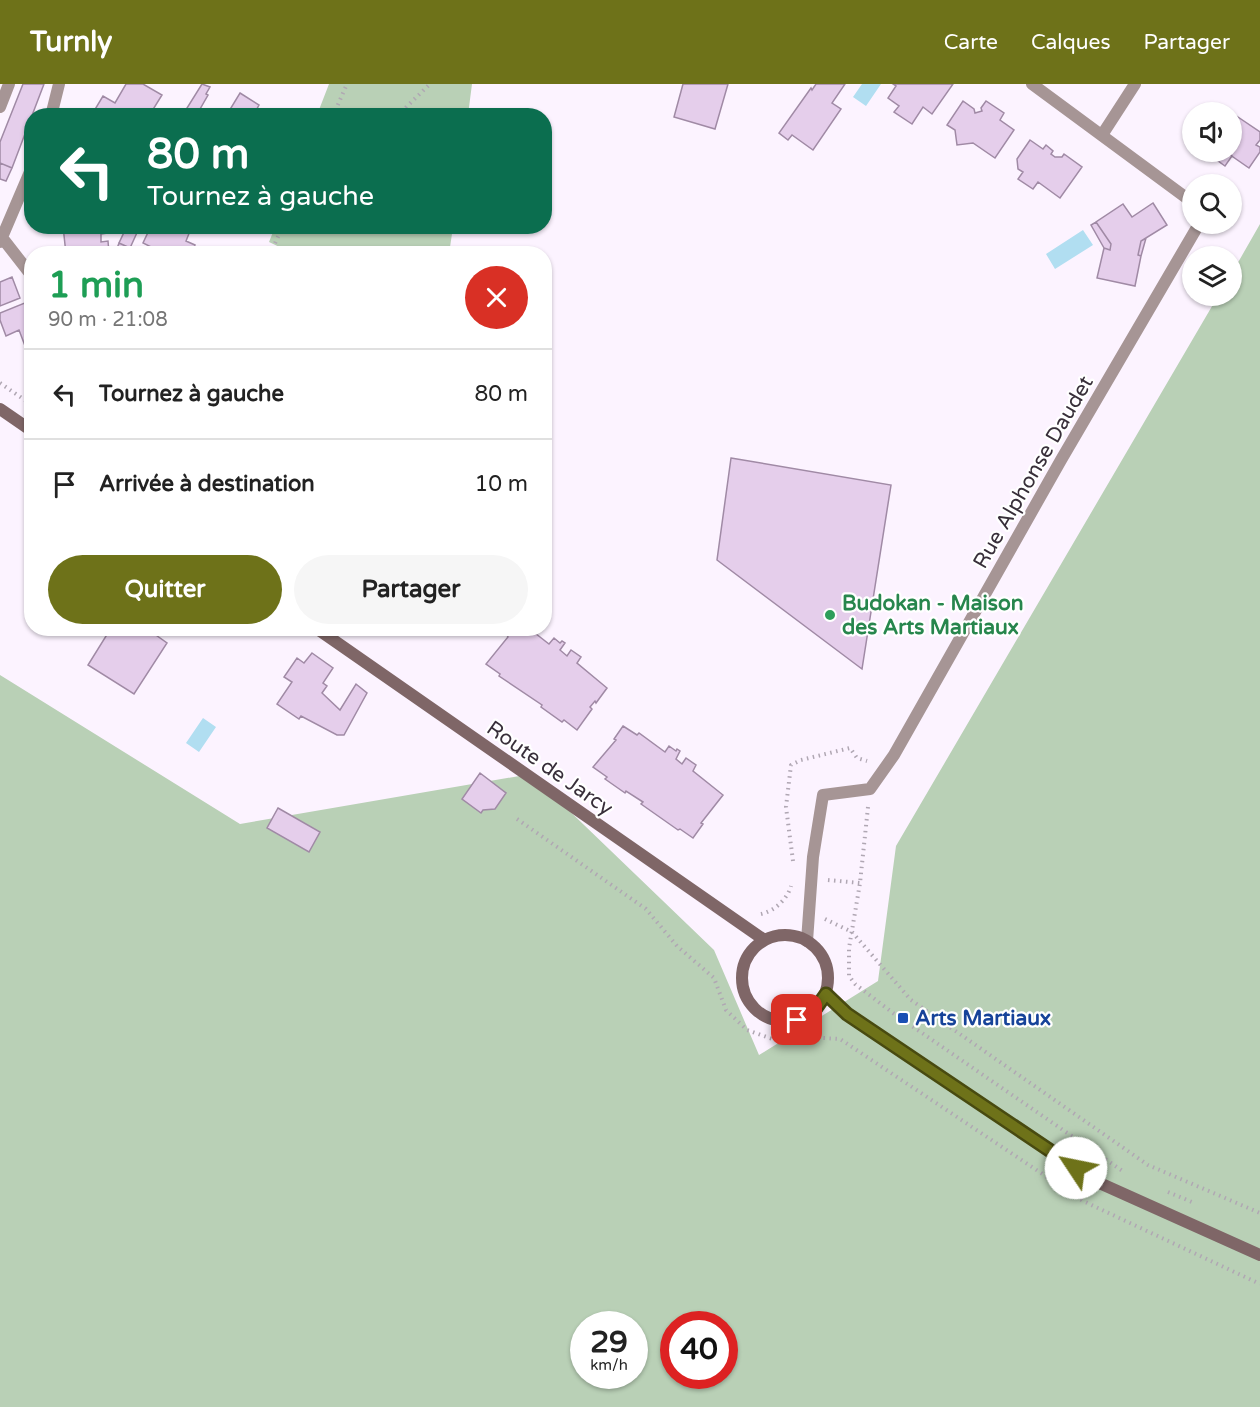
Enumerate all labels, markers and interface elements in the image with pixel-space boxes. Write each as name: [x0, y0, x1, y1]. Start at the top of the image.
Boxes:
text: Turnly: [30, 25, 112, 59]
text: Carte: [944, 30, 998, 55]
text: Calques: [1031, 30, 1111, 55]
text: Partager: [1144, 30, 1230, 55]
map controls: [1182, 102, 1242, 306]
button: sound: [1182, 102, 1242, 162]
text: 80 m: [147, 129, 249, 180]
icon: left: [48, 132, 126, 210]
button: search: [1182, 174, 1242, 234]
text: Tournez à gauche: [147, 180, 374, 213]
button: layers: [1182, 246, 1242, 306]
text: 1 min: [48, 264, 144, 307]
button: close: [465, 266, 528, 329]
text: 90 m · 21:08: [48, 308, 168, 332]
street label: Rue Alphonse Daudet: [968, 372, 1099, 573]
icon: left: [48, 378, 81, 411]
text: Tournez à gauche: [99, 381, 284, 407]
text: 80 m: [474, 381, 528, 407]
icon: arrive: [48, 468, 81, 501]
text: Arrivée à destination: [99, 471, 315, 497]
text: 10 m: [474, 471, 528, 497]
button: Quitter: [48, 555, 282, 624]
button: Partager: [294, 555, 528, 624]
place label: Budokan - Maison des Arts Martiaux: [842, 591, 1023, 640]
marker: Budokan - Maison des Arts Martiaux: [823, 608, 837, 622]
street label: Route de Jarcy: [482, 716, 618, 821]
pin: [771, 994, 822, 1045]
icon: arrive: [780, 1003, 813, 1036]
place label: Arts Martiaux: [915, 1006, 1051, 1031]
marker: Arts Martiaux: [896, 1011, 910, 1025]
position arrow: [1044, 1136, 1108, 1200]
speed limit sign: 40: [660, 1311, 738, 1389]
text: 29: [590, 1324, 628, 1361]
text: km/h: [590, 1356, 628, 1374]

